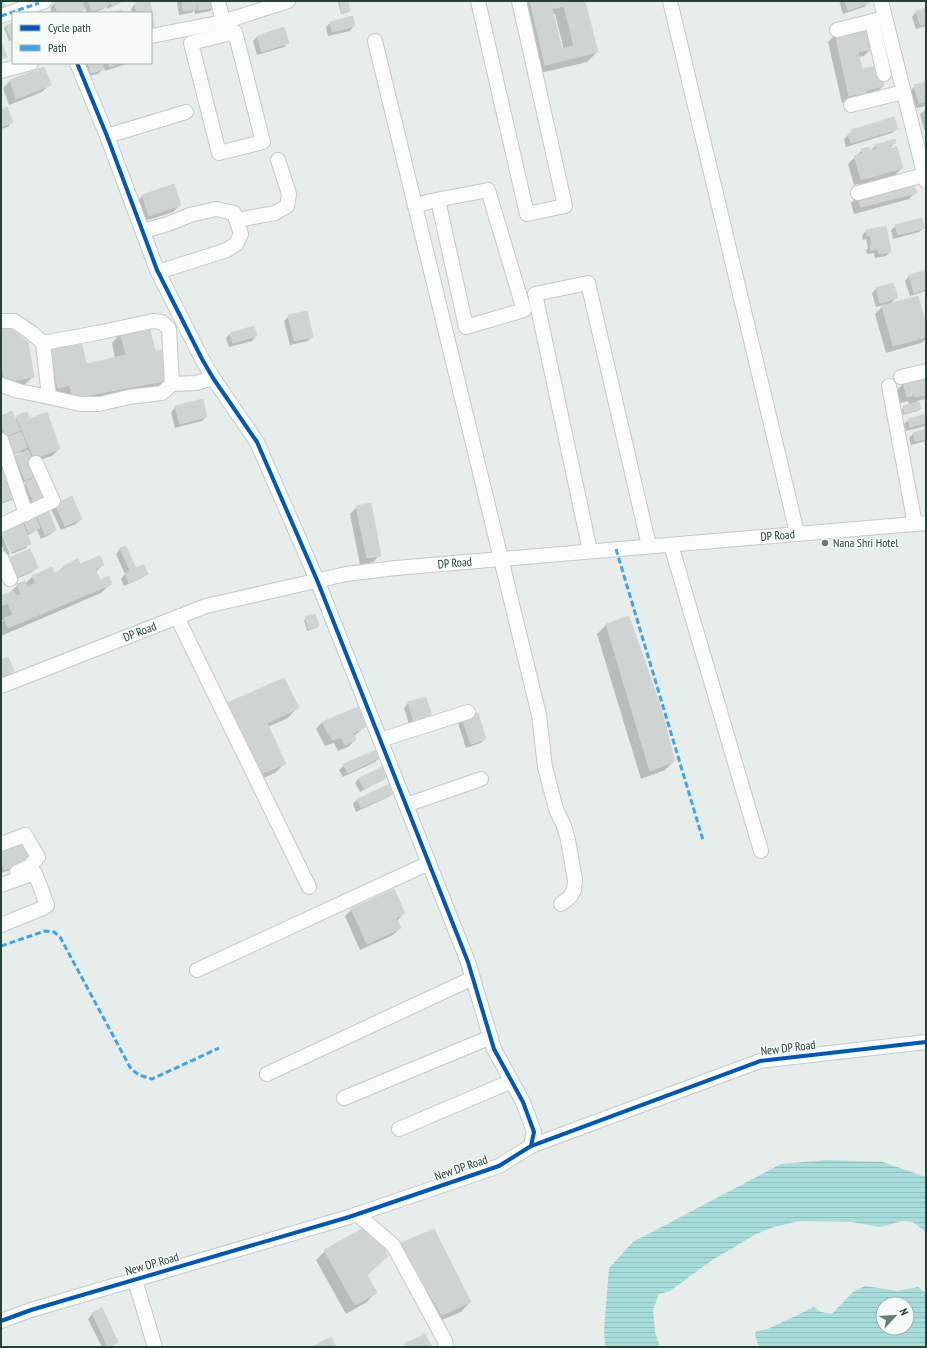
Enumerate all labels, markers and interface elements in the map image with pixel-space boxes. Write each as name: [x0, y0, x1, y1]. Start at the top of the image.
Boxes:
legend: [12, 12, 152, 64]
text: Cycle path: [48, 20, 91, 35]
text: Path: [48, 40, 66, 55]
street label: DP Road: [760, 526, 795, 544]
place label: Nana Shri Hotel: [833, 535, 898, 550]
marker: Nana Shri Hotel: [820, 538, 830, 548]
street label: DP Road: [437, 554, 472, 571]
street label: DP Road: [121, 618, 158, 645]
street label: New DP Road: [760, 1037, 816, 1058]
street label: New DP Road: [432, 1151, 489, 1184]
street label: New DP Road: [123, 1249, 180, 1278]
north arrow: [875, 1296, 915, 1336]
text: N: [896, 1306, 912, 1317]

